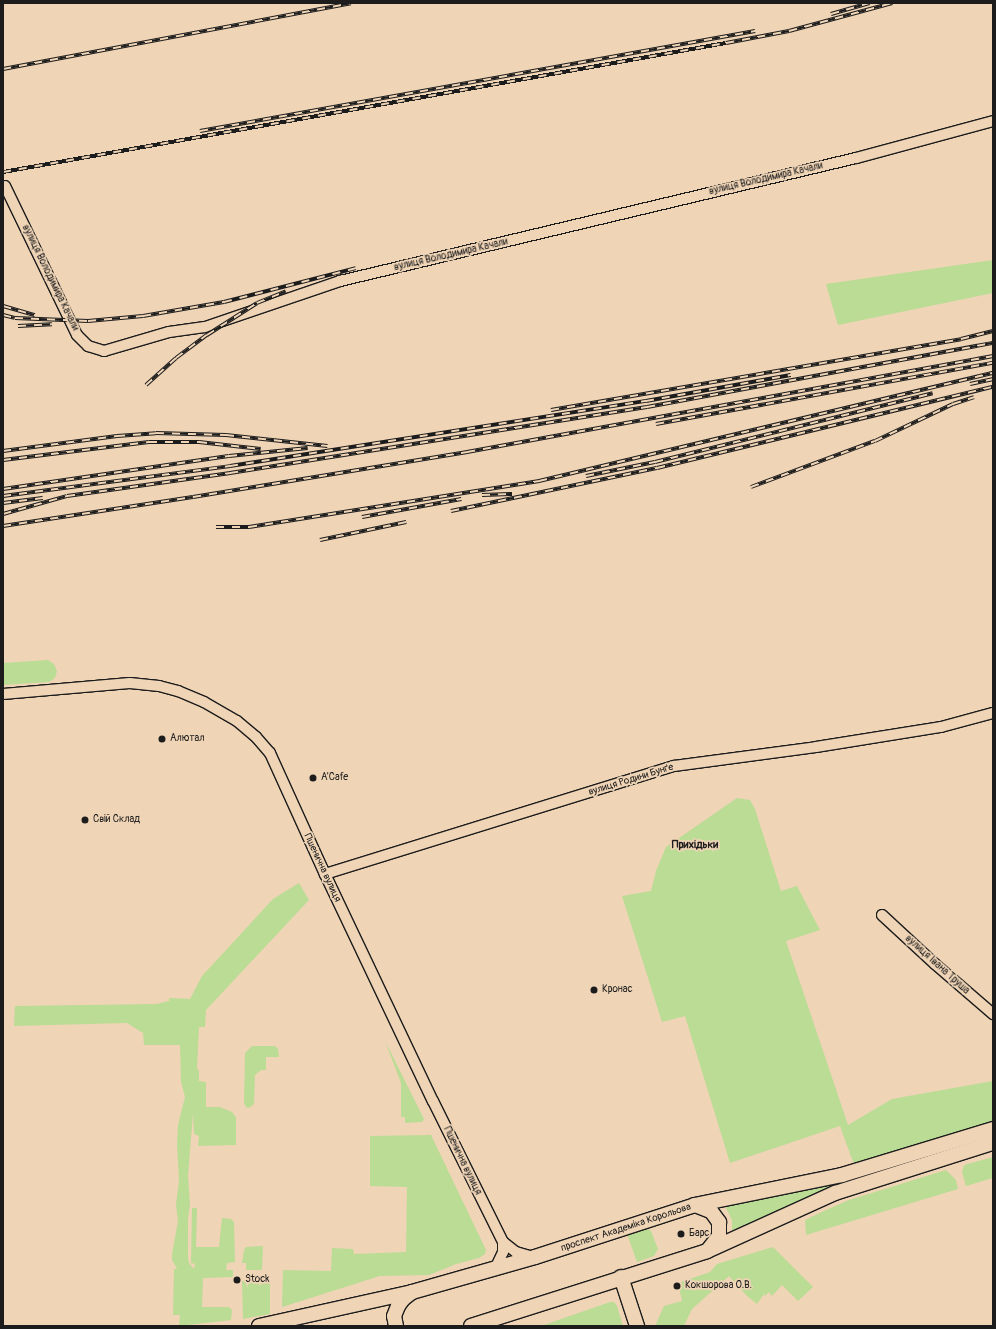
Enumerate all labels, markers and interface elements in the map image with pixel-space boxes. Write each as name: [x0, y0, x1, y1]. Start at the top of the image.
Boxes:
street label: вулиця Володимира Качали: [708, 160, 824, 198]
street label: вулиця Володимира Качали: [19, 223, 81, 333]
street label: вулиця Володимира Качали: [393, 236, 509, 274]
place label: Алютал: [170, 733, 204, 745]
marker: Алютал: [157, 734, 167, 744]
street label: вулиця Родини Бунґе: [587, 761, 675, 799]
place label: A’Cafe: [321, 772, 348, 784]
marker: A’Cafe: [308, 773, 318, 783]
place label: Свій Склад: [93, 814, 140, 826]
marker: Свій Склад: [80, 815, 90, 825]
street label: Пшенична вулиця: [301, 832, 343, 904]
district label: Прихідьки: [672, 838, 718, 852]
street label: вулиця Івана Труша: [902, 933, 972, 997]
place label: Кронас: [602, 984, 633, 996]
marker: Кронас: [589, 985, 599, 995]
street label: Пшенична вулиця: [440, 1125, 484, 1197]
street label: проспект Академіка Корольова: [559, 1201, 693, 1255]
place label: Барс: [689, 1228, 709, 1240]
marker: Барс: [676, 1229, 686, 1239]
place label: Stock: [245, 1274, 269, 1286]
marker: Stock: [232, 1275, 242, 1285]
place label: Кокшорова О.В.: [685, 1280, 752, 1292]
marker: Кокшорова О.В.: [672, 1281, 682, 1291]

